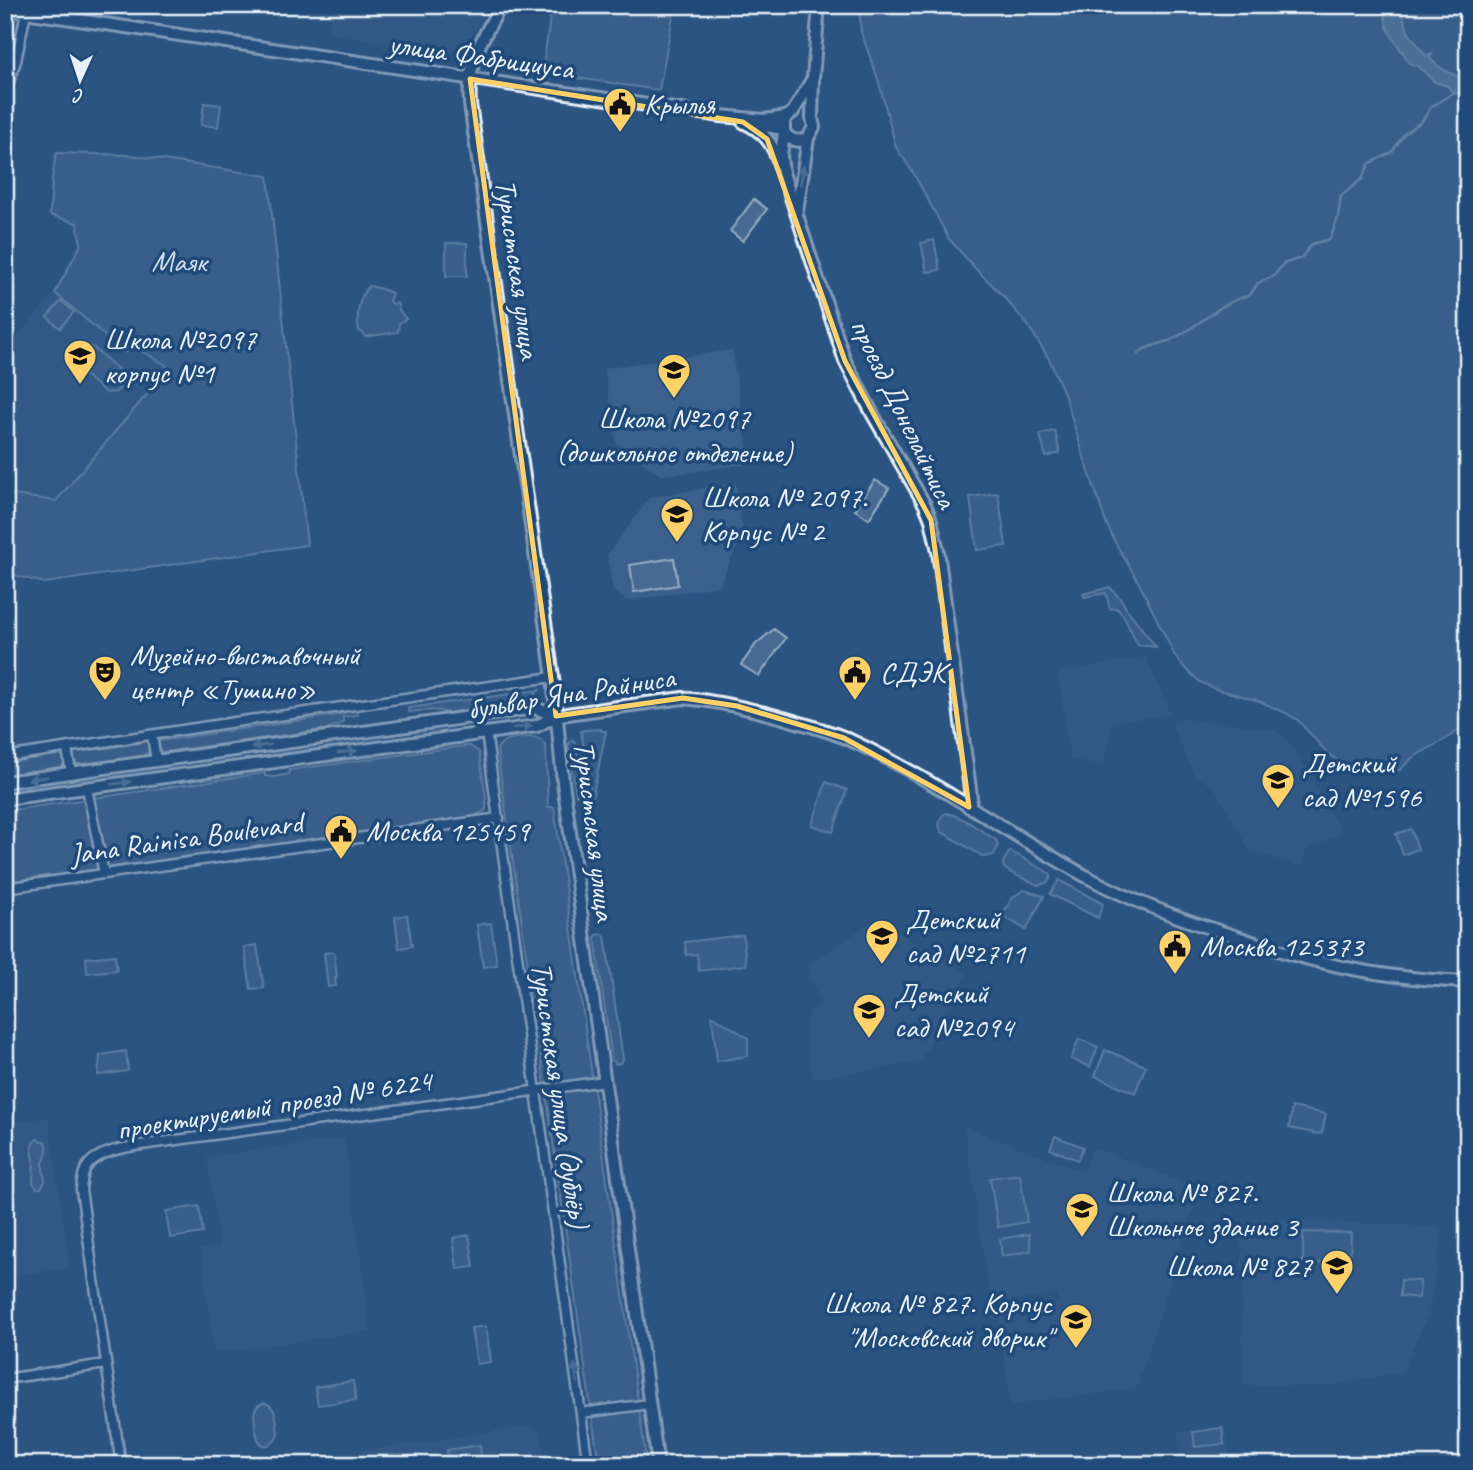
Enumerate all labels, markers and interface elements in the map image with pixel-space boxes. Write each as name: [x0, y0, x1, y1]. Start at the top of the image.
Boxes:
street label: улица Фабрициуса: [384, 24, 578, 88]
north arrow: [46, 46, 116, 116]
text: С: [71, 84, 84, 108]
public building icon: Крылья: [601, 85, 639, 134]
place label: Крылья: [644, 85, 716, 123]
one-way arrow: [797, 164, 808, 186]
street label: Туристская улица: [487, 177, 550, 363]
park label: Маяк: [151, 242, 209, 280]
street label: проезд Донелайтиса: [842, 312, 967, 516]
place label: Школа №2097 корпус №1: [104, 320, 258, 392]
school or university icon: Школа №2097 корпус №1: [61, 337, 99, 386]
school or university icon: Школа №2097 (дошкольное отделение): [655, 351, 693, 400]
place label: Школа №2097 (дошкольное отделение): [556, 399, 794, 471]
place label: Школа № 2097. Корпус № 2: [702, 478, 867, 550]
school or university icon: Школа № 2097. Корпус № 2: [658, 495, 696, 544]
place label: Музейно-выставочный центр «Тушино»: [130, 636, 361, 708]
theatre icon: Музейно-выставочный центр «Тушино»: [86, 653, 124, 702]
public building icon: СДЭК: [836, 653, 874, 702]
place label: СДЭК: [880, 653, 952, 691]
street label: бульвар Яна Райниса: [465, 658, 679, 728]
one-way arrow: [512, 722, 534, 733]
street label: Туристская улица: [565, 739, 625, 925]
one-way arrow: [250, 740, 272, 751]
place label: Детский сад №1596: [1302, 744, 1423, 816]
one-way arrow: [336, 746, 358, 757]
school or university icon: Детский сад №1596: [1259, 761, 1297, 810]
one-way arrow: [27, 772, 49, 783]
one-way arrow: [111, 777, 133, 788]
street label: Jana Rainisa Boulevard: [65, 802, 309, 873]
public building icon: Москва 125459: [322, 812, 360, 861]
place label: Москва 125459: [366, 812, 532, 850]
place label: Детский сад №2711: [906, 900, 1027, 972]
school or university icon: Детский сад №2711: [863, 917, 901, 966]
public building icon: Москва 125373: [1156, 927, 1194, 976]
place label: Москва 125373: [1200, 927, 1366, 965]
street label: Туристская улица (дублёр): [523, 960, 598, 1232]
place label: Детский сад №2094: [894, 974, 1016, 1046]
school or university icon: Детский сад №2094: [850, 991, 888, 1040]
street label: проектируемый проезд № 6224: [114, 1061, 437, 1149]
place label: Школа № 827. Школьное здание 3: [1106, 1173, 1300, 1245]
school or university icon: Школа № 827. Школьное здание 3: [1063, 1190, 1101, 1239]
place label: Школа № 827: [1166, 1247, 1313, 1285]
school or university icon: Школа № 827: [1318, 1247, 1356, 1296]
place label: Школа № 827. Корпус "Московский дворик": [824, 1284, 1058, 1356]
school or university icon: Школа № 827. Корпус "Московский дворик": [1057, 1301, 1095, 1350]
one-way arrow: [570, 1362, 581, 1384]

